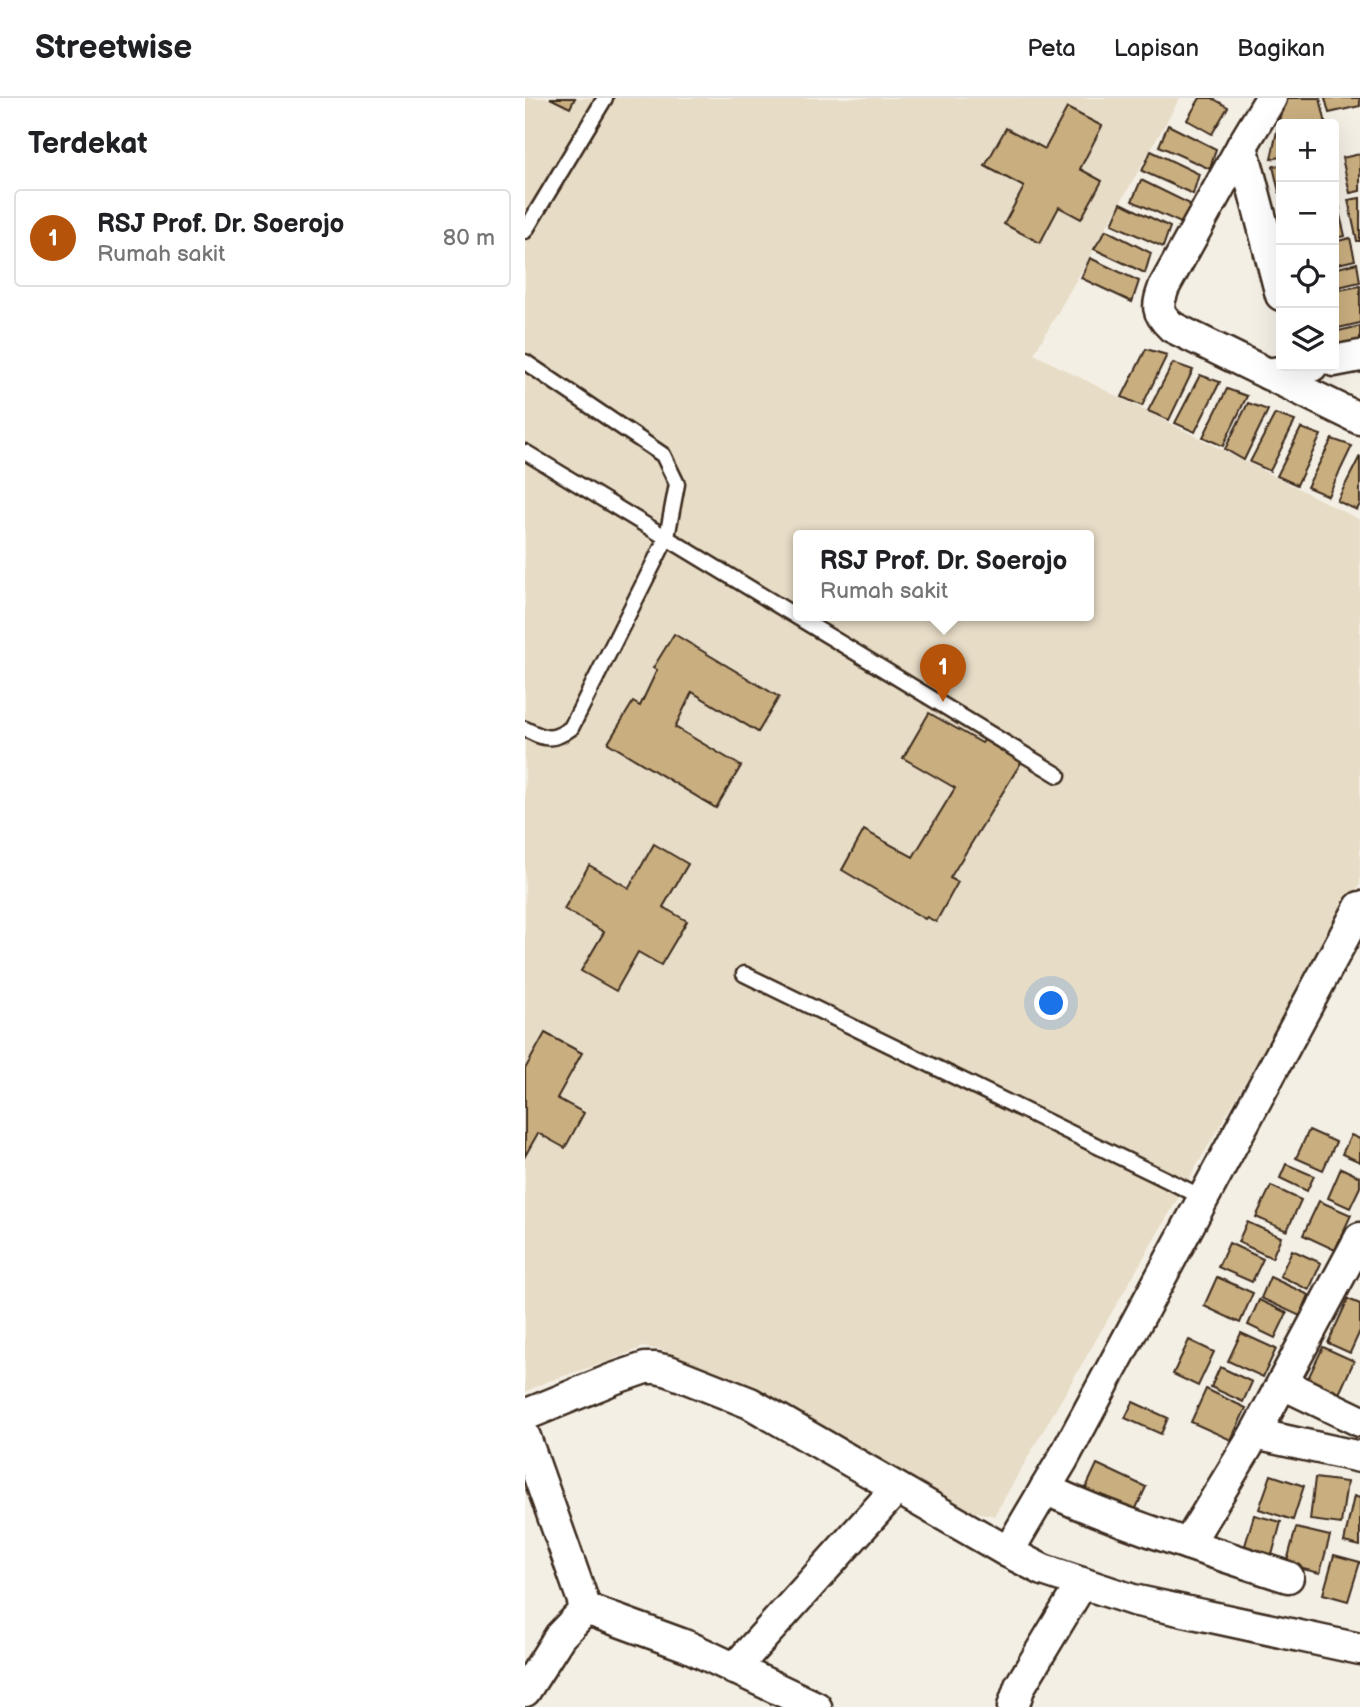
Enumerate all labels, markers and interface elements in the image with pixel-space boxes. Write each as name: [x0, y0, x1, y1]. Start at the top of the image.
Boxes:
text: Streetwise: [35, 28, 192, 68]
text: Peta: [1027, 34, 1076, 63]
text: Lapisan: [1114, 34, 1199, 63]
text: Bagikan: [1237, 34, 1325, 63]
map controls: [1276, 119, 1339, 371]
button: +: [1276, 119, 1339, 182]
text: Terdekat: [28, 126, 147, 162]
button: −: [1276, 182, 1339, 245]
text: RSJ Prof. Dr. Soerojo: [97, 209, 344, 240]
text: 1: [48, 224, 58, 252]
text: 80 m: [443, 224, 495, 252]
text: Rumah sakit: [97, 240, 225, 268]
button: locate: [1276, 245, 1339, 308]
button: layers: [1276, 308, 1339, 371]
popup: [793, 530, 1094, 621]
text: RSJ Prof. Dr. Soerojo: [820, 546, 1067, 577]
text: Rumah sakit: [820, 577, 948, 605]
pin: 1: [920, 644, 966, 702]
your location: [1034, 986, 1068, 1020]

